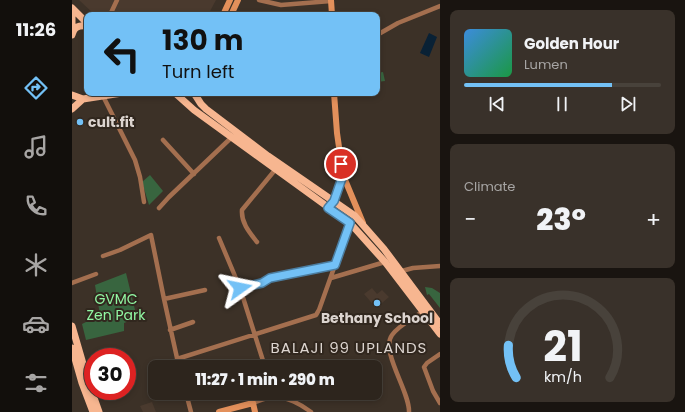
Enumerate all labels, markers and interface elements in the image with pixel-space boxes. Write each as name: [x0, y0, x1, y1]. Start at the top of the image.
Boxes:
text: 11:26: [16, 17, 56, 42]
text: 130 m: [162, 21, 243, 60]
icon: left: [96, 28, 148, 80]
text: Golden Hour: [524, 33, 619, 54]
text: Lumen: [524, 55, 568, 74]
text: Turn left: [162, 59, 234, 84]
icon: directions: [22, 74, 50, 102]
icon: previous: [486, 93, 508, 115]
icon: pause: [551, 93, 573, 115]
icon: next: [617, 93, 639, 115]
place label: cult.fit: [88, 112, 135, 132]
marker: cult.fit: [75, 117, 85, 127]
icon: music: [22, 133, 50, 161]
pin: [324, 147, 358, 181]
icon: arrive: [330, 153, 352, 175]
text: Climate: [464, 177, 515, 196]
icon: phone: [22, 192, 50, 220]
text: 23°: [536, 198, 586, 241]
text: −: [464, 204, 476, 235]
text: +: [646, 204, 661, 235]
icon: climate: [22, 251, 50, 279]
position arrow: [219, 267, 261, 309]
park label: GVMC Zen Park: [87, 289, 146, 325]
marker: Bethany School: [372, 298, 382, 308]
place label: Bethany School: [321, 308, 433, 328]
icon: car: [22, 310, 50, 338]
text: 21: [543, 317, 582, 376]
district label: BALAJI 99 UPLANDS: [271, 337, 427, 358]
speed limit sign: 30: [84, 348, 136, 400]
text: km/h: [543, 367, 582, 387]
icon: filters: [22, 369, 50, 397]
text: 11:27 · 1 min · 290 m: [195, 369, 335, 390]

